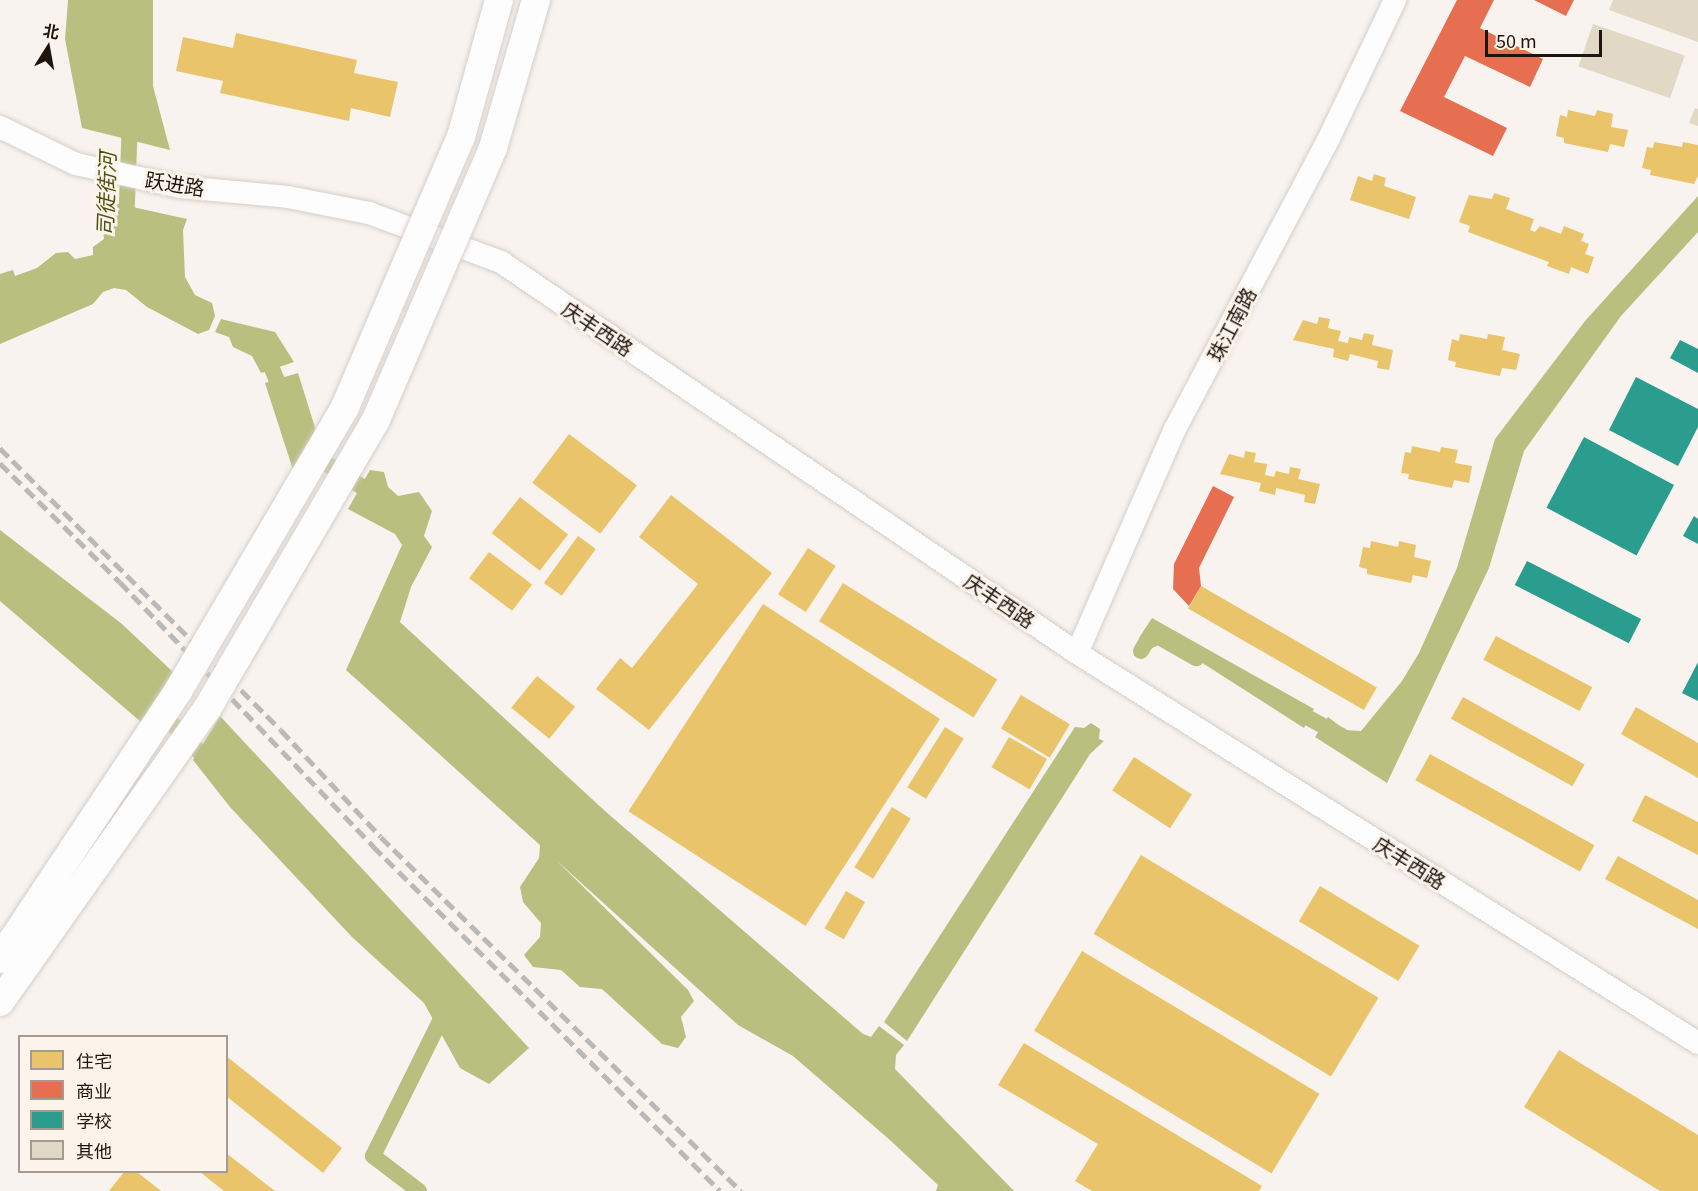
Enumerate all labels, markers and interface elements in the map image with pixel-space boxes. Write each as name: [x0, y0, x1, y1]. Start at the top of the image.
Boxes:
text: 北: [41, 17, 62, 44]
north arrow: [18, 18, 78, 78]
scale bar: [1488, 18, 1605, 56]
text: 50 m: [1496, 27, 1537, 53]
water label: 司徒街河: [91, 152, 119, 236]
street label: 跃进路: [143, 166, 207, 200]
street label: 珠江南路: [1202, 283, 1260, 365]
street label: 庆丰西路: [558, 296, 638, 360]
street label: 庆丰西路: [960, 568, 1040, 632]
street label: 庆丰西路: [1370, 831, 1450, 893]
legend: [18, 1035, 228, 1173]
text: 住宅: [76, 1047, 112, 1073]
text: 商业: [76, 1077, 112, 1103]
text: 学校: [76, 1107, 112, 1133]
text: 其他: [76, 1137, 112, 1163]

